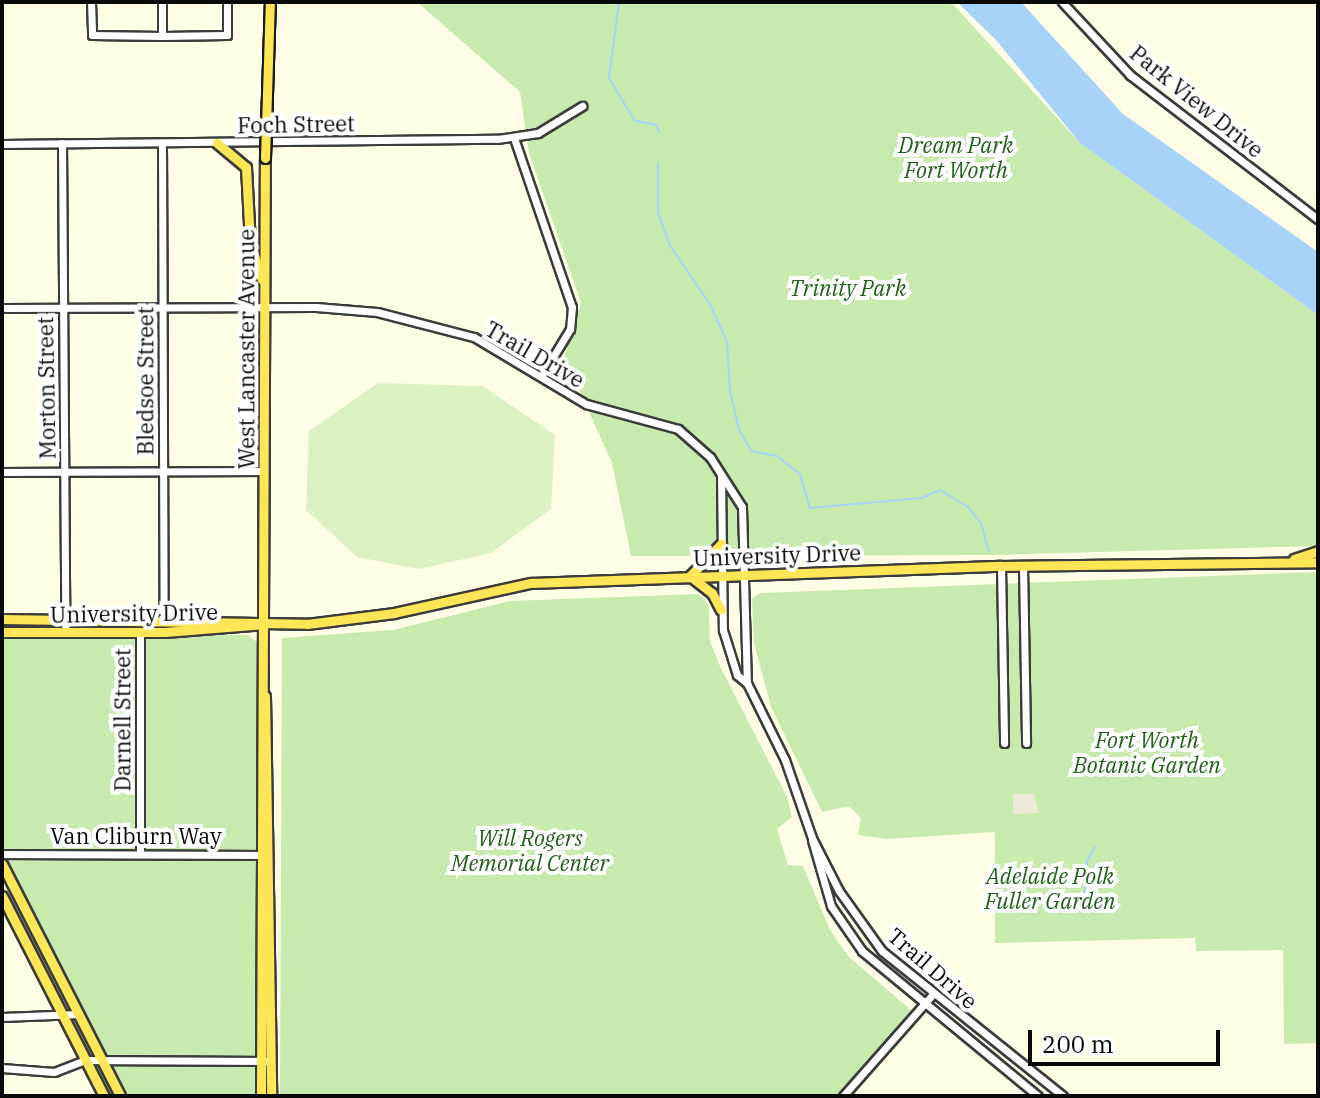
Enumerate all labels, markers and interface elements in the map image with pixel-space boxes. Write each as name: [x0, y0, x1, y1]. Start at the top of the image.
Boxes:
street label: Park View Drive: [1125, 39, 1269, 163]
street label: Foch Street: [237, 110, 355, 138]
park label: Dream Park Fort Worth: [899, 131, 1013, 182]
street label: West Lancaster Avenue: [233, 229, 259, 469]
park label: Trinity Park: [790, 275, 906, 301]
street label: Bledsoe Street: [132, 307, 158, 455]
street label: Trail Drive: [481, 315, 589, 393]
street label: Morton Street: [32, 316, 60, 460]
street label: University Drive: [693, 539, 861, 571]
street label: University Drive: [50, 598, 218, 628]
street label: Darnell Street: [109, 648, 135, 792]
park label: Fort Worth Botanic Garden: [1073, 726, 1221, 778]
street label: Van Cliburn Way: [50, 823, 222, 849]
park label: Will Rogers Memorial Center: [451, 824, 609, 876]
park label: Adelaide Polk Fuller Garden: [984, 862, 1116, 914]
street label: Trail Drive: [883, 922, 983, 1014]
scale bar: [1032, 1014, 1224, 1064]
text: 200 m: [1042, 1028, 1114, 1060]

